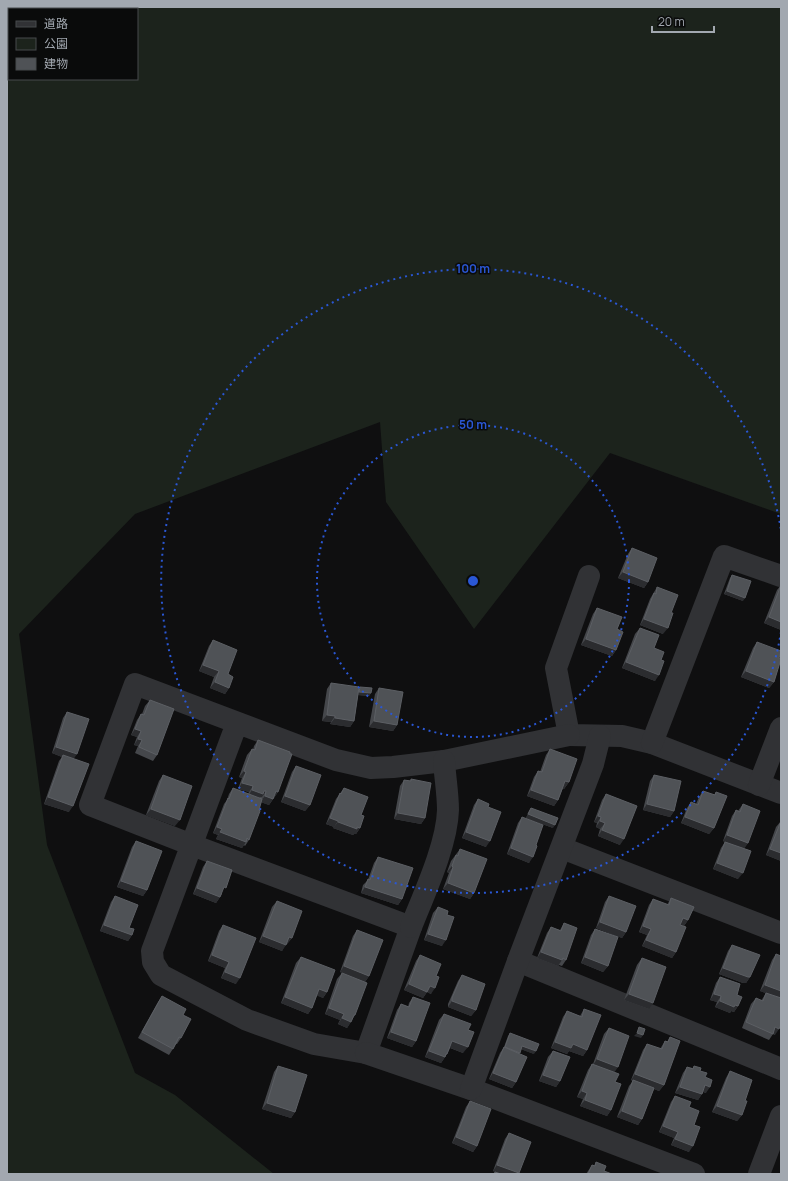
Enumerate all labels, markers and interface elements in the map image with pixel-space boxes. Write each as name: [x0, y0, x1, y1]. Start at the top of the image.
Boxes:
legend: [8, 8, 138, 80]
scale bar: [652, 8, 714, 34]
text: 20 m: [658, 13, 685, 30]
text: 道路: [44, 15, 68, 32]
text: 公園: [44, 35, 68, 52]
text: 建物: [44, 55, 68, 72]
text: 100 m: [456, 260, 490, 277]
text: 50 m: [459, 416, 487, 433]
centre of rings: [466, 574, 480, 588]

